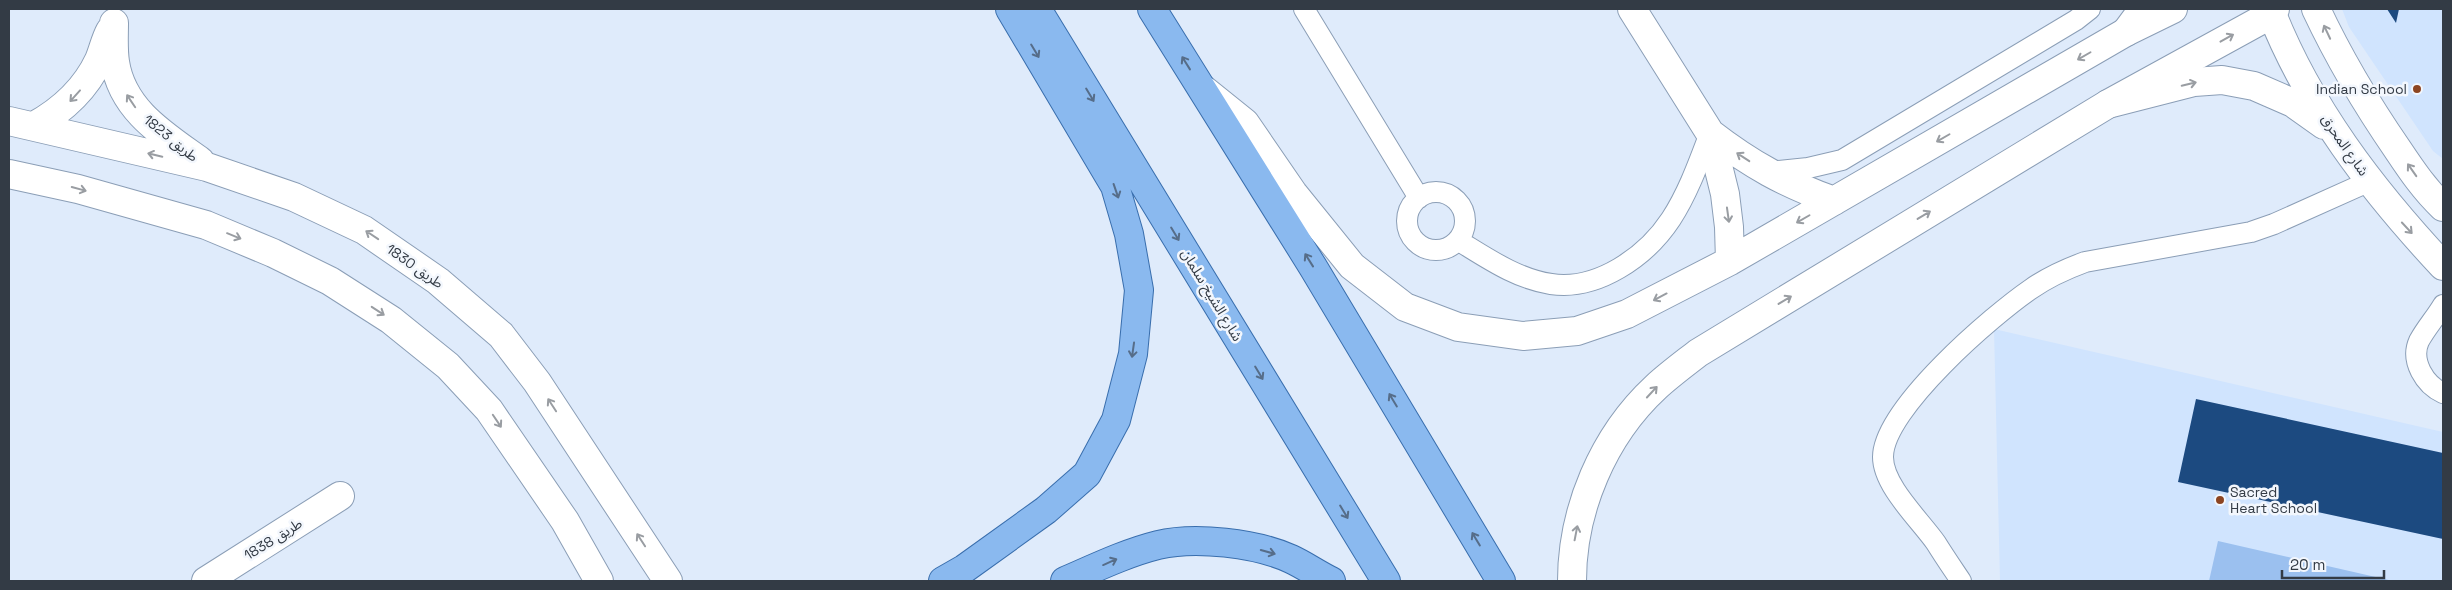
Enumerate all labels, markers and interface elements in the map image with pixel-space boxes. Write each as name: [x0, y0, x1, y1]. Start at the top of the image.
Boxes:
one-way arrow: [2321, 25, 2331, 40]
one-way arrow: [2220, 33, 2235, 43]
one-way arrow: [1030, 43, 1040, 57]
one-way arrow: [2077, 52, 2091, 62]
one-way arrow: [1181, 56, 1191, 70]
one-way arrow: [2181, 79, 2197, 88]
place label: Indian School: [2316, 80, 2407, 98]
marker: Indian School: [2411, 83, 2423, 95]
one-way arrow: [1086, 88, 1096, 102]
one-way arrow: [69, 90, 81, 103]
one-way arrow: [126, 95, 136, 109]
street label: طريق 1823: [139, 111, 202, 166]
street label: شارع المحرق: [2316, 111, 2373, 180]
one-way arrow: [1937, 133, 1951, 143]
one-way arrow: [147, 150, 163, 159]
one-way arrow: [1737, 152, 1751, 162]
one-way arrow: [2407, 163, 2417, 177]
one-way arrow: [1112, 183, 1121, 198]
one-way arrow: [70, 185, 86, 195]
one-way arrow: [1723, 206, 1733, 222]
one-way arrow: [1916, 210, 1930, 220]
one-way arrow: [1795, 214, 1810, 224]
one-way arrow: [2401, 221, 2413, 234]
one-way arrow: [1169, 227, 1180, 241]
one-way arrow: [365, 230, 379, 240]
one-way arrow: [226, 232, 241, 242]
street label: طريق 1830: [382, 240, 447, 293]
street label: شارع الشيخ سلمان: [1176, 246, 1247, 346]
one-way arrow: [1304, 254, 1314, 268]
one-way arrow: [1653, 293, 1668, 302]
one-way arrow: [1778, 294, 1792, 304]
one-way arrow: [370, 307, 384, 317]
one-way arrow: [1128, 342, 1138, 358]
one-way arrow: [1255, 365, 1265, 379]
one-way arrow: [1646, 386, 1658, 398]
one-way arrow: [1387, 393, 1397, 407]
one-way arrow: [547, 398, 557, 412]
one-way arrow: [492, 414, 502, 428]
place label: Sacred Heart School: [2230, 483, 2317, 517]
marker: Sacred Heart School: [2214, 494, 2226, 506]
one-way arrow: [1339, 504, 1349, 518]
street label: طريق 1838: [240, 514, 306, 565]
one-way arrow: [1572, 525, 1581, 541]
one-way arrow: [1470, 533, 1480, 547]
one-way arrow: [636, 534, 646, 548]
one-way arrow: [1260, 548, 1276, 557]
scale bar: [2282, 548, 2384, 580]
text: 20 m: [2290, 555, 2325, 574]
one-way arrow: [1102, 556, 1117, 566]

